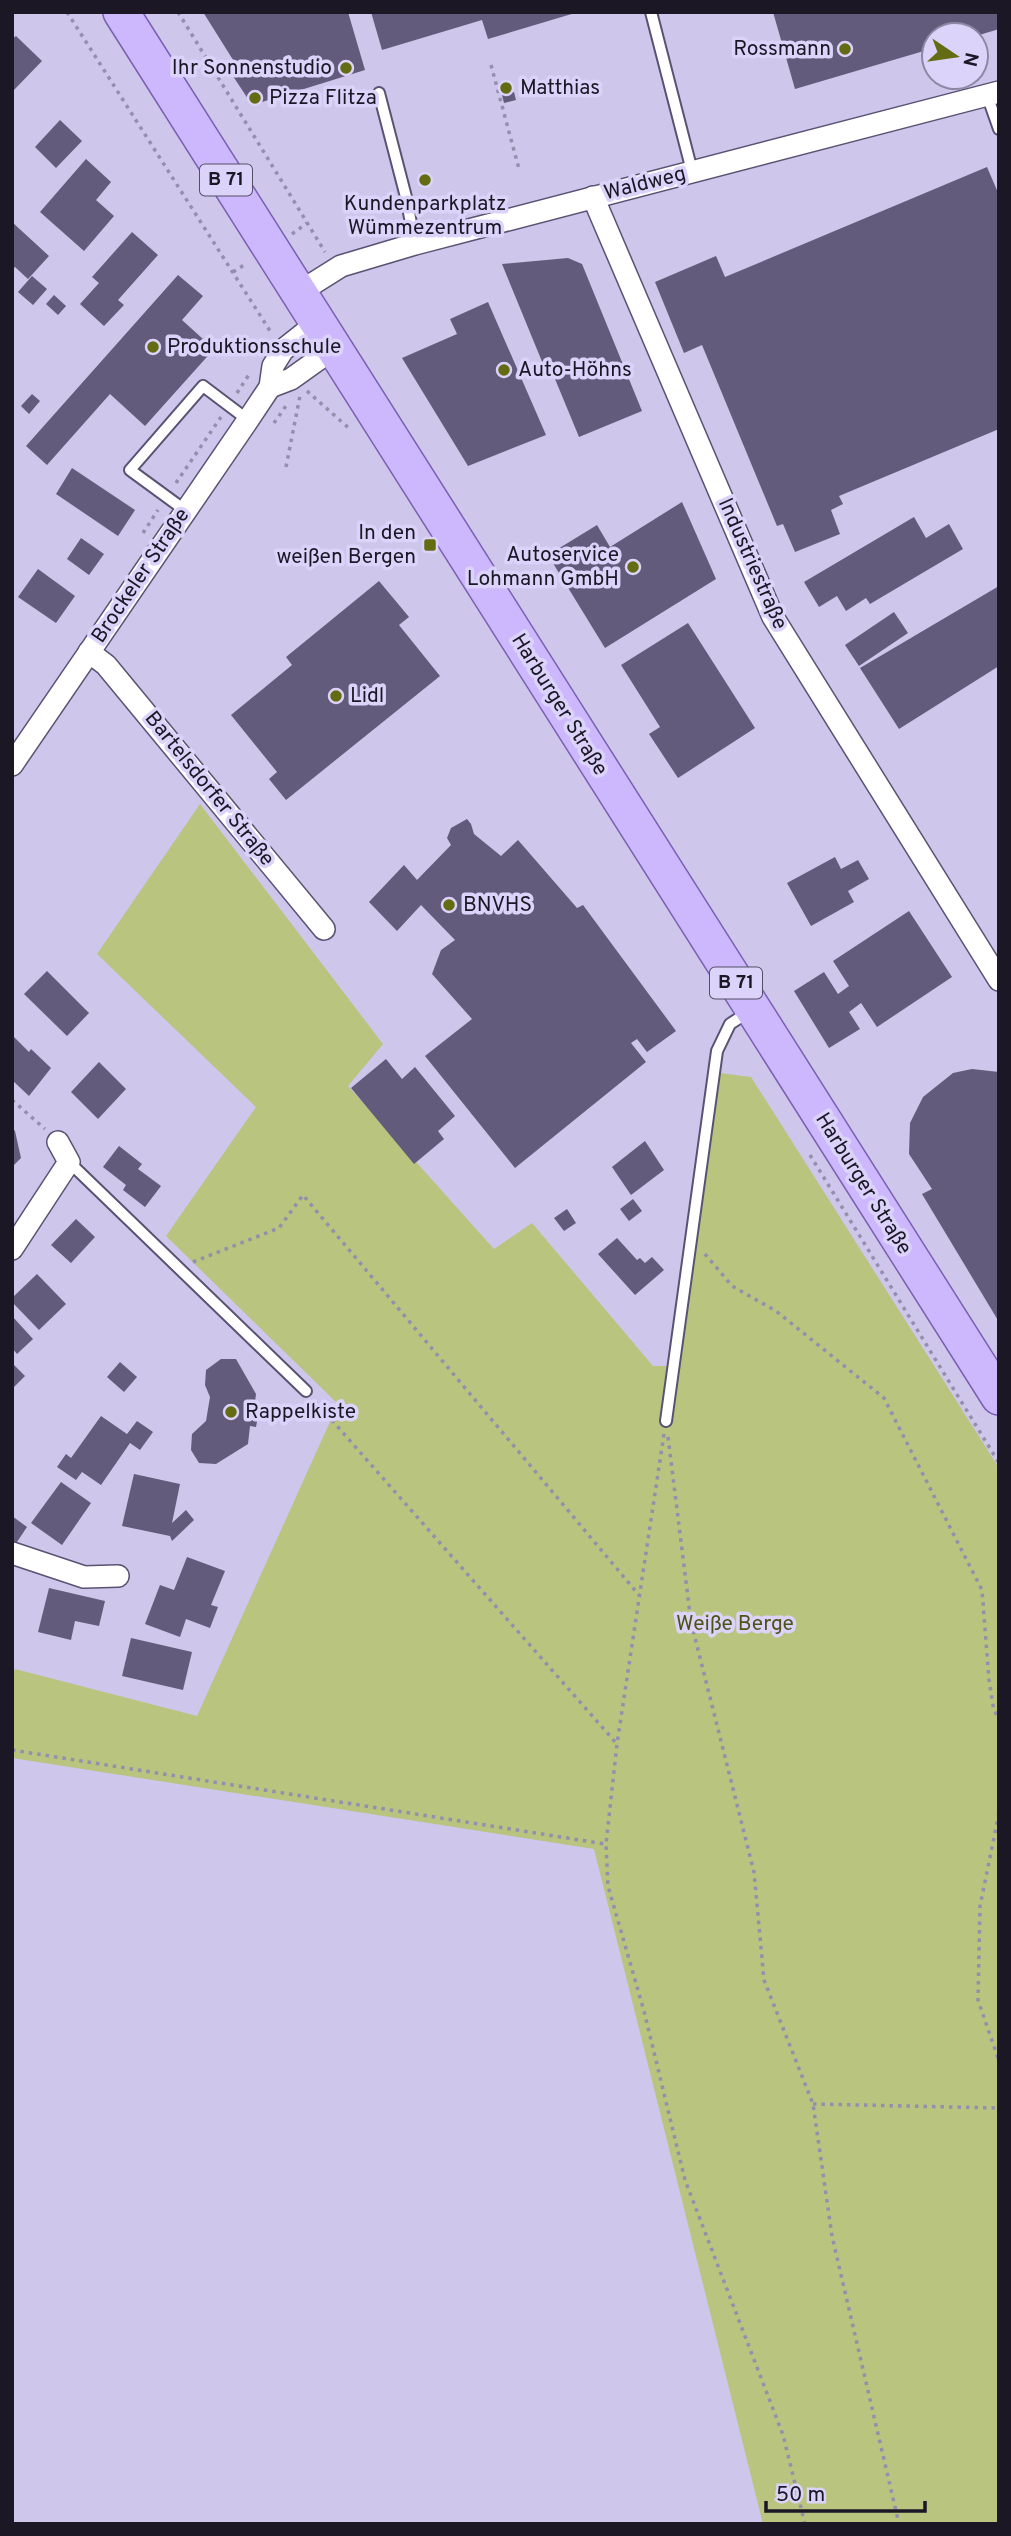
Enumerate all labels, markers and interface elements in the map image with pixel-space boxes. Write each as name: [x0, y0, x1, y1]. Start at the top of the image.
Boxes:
north arrow: [920, 21, 990, 91]
place label: Rossmann: [733, 36, 831, 63]
marker: Rossmann: [837, 41, 853, 57]
text: N: [956, 50, 983, 69]
place label: Ihr Sonnenstudio: [172, 55, 332, 82]
marker: Ihr Sonnenstudio: [338, 60, 354, 76]
place label: Matthias: [520, 75, 600, 102]
marker: Matthias: [498, 80, 514, 96]
place label: Pizza Flitza: [269, 85, 377, 112]
marker: Pizza Flitza: [247, 90, 263, 106]
street label: Waldweg: [601, 161, 689, 207]
road number: B 71: [200, 164, 252, 196]
marker: Kundenparkplatz Wümmezentrum: [417, 172, 433, 188]
place label: Kundenparkplatz Wümmezentrum: [344, 191, 506, 242]
place label: Produktionsschule: [167, 334, 341, 361]
marker: Produktionsschule: [145, 339, 161, 355]
place label: Auto-Höhns: [518, 357, 632, 384]
marker: Auto-Höhns: [496, 362, 512, 378]
street label: Industriestraße: [711, 494, 793, 634]
street label: Brockeler Straße: [86, 503, 196, 649]
place label: In den weißen Bergen: [277, 520, 416, 571]
marker: In den weißen Bergen: [422, 537, 438, 553]
place label: Autoservice Lohmann GmbH: [467, 542, 619, 593]
marker: Autoservice Lohmann GmbH: [625, 559, 641, 575]
street label: Harburger Straße: [505, 629, 613, 781]
place label: Lidl: [350, 683, 384, 710]
marker: Lidl: [328, 688, 344, 704]
street label: Bartelsdorfer Straße: [138, 706, 280, 872]
place label: BNVHS: [463, 892, 532, 919]
marker: BNVHS: [441, 897, 457, 913]
road number: B 71: [710, 967, 762, 998]
street label: Harburger Straße: [809, 1108, 917, 1260]
place label: Rappelkiste: [245, 1399, 356, 1426]
marker: Rappelkiste: [223, 1404, 239, 1420]
park label: Weiße Berge: [676, 1611, 794, 1638]
scale bar: [766, 2470, 925, 2514]
text: 50 m: [776, 2482, 825, 2509]

